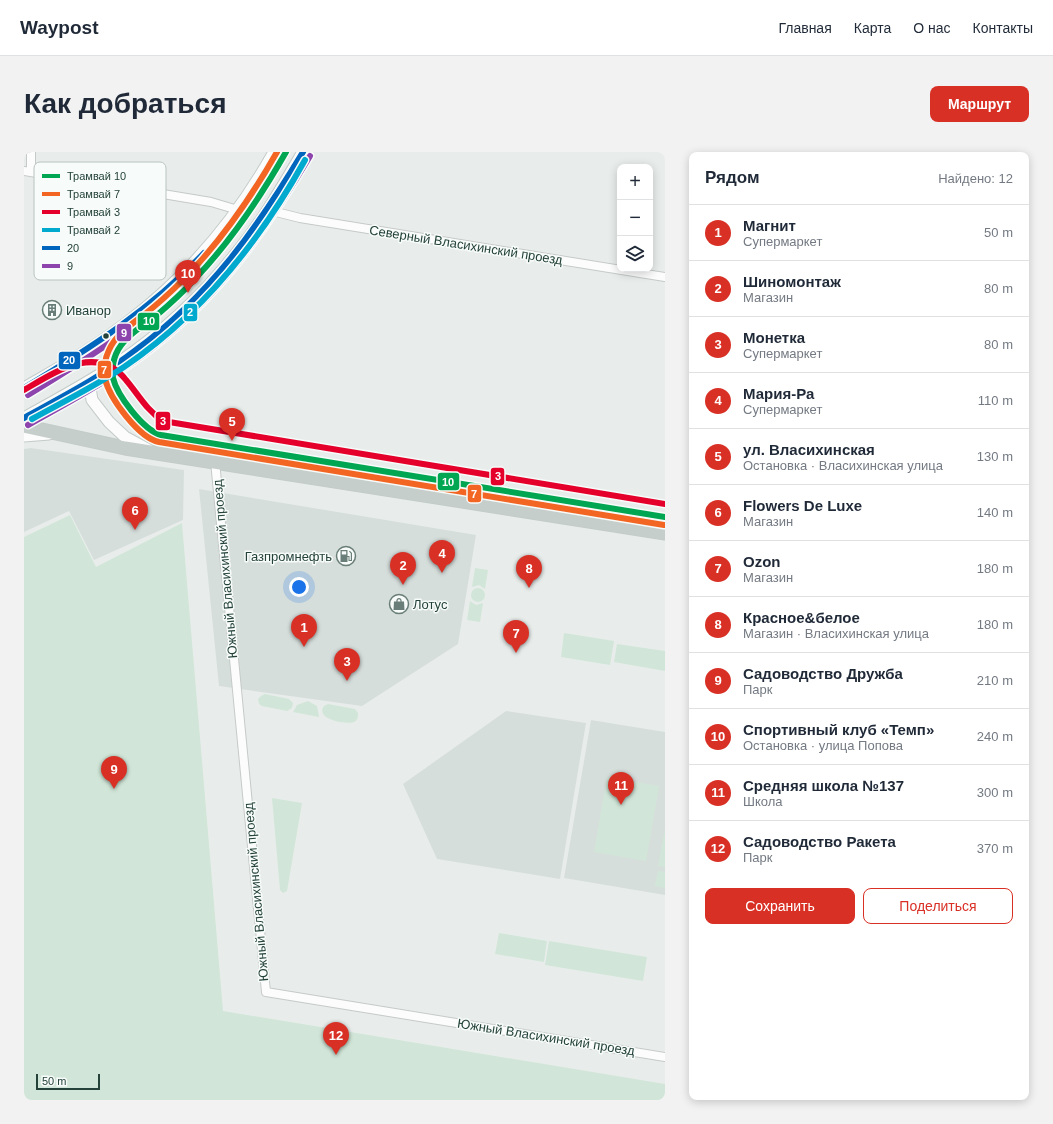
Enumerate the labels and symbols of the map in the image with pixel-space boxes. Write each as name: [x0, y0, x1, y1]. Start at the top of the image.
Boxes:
legend: [34, 162, 166, 280]
text: Трамвай 10: [67, 170, 126, 182]
text: Трамвай 7: [67, 188, 120, 200]
text: Трамвай 3: [67, 206, 120, 218]
street label: Северный Власихинский проезд: [368, 222, 564, 268]
text: Трамвай 2: [67, 224, 120, 236]
text: 20: [67, 242, 79, 254]
text: 9: [67, 260, 73, 272]
pin: 10: [175, 260, 201, 293]
building icon: Иванор: [41, 299, 63, 321]
place label: Иванор: [66, 303, 111, 318]
line badge: 2: [183, 303, 198, 322]
text: 2: [187, 306, 193, 318]
line badge: 10: [137, 312, 160, 331]
text: 10: [143, 315, 155, 327]
line badge: 9: [116, 323, 132, 342]
text: 9: [121, 327, 127, 339]
unlabelled marker: [101, 331, 111, 341]
line badge: 20: [58, 351, 81, 370]
text: 20: [63, 354, 75, 366]
line badge: 7: [97, 360, 112, 379]
text: 7: [101, 364, 107, 376]
pin: 5: [219, 408, 245, 441]
line badge: 3: [155, 411, 171, 431]
text: 3: [160, 415, 166, 427]
line badge: 3: [490, 467, 505, 486]
text: 3: [495, 470, 501, 482]
line badge: 10: [437, 472, 460, 491]
text: 10: [442, 476, 454, 488]
street label: Южный Власихинский проезд: [210, 479, 240, 659]
line badge: 7: [467, 484, 482, 503]
text: 7: [471, 488, 477, 500]
pin: 6: [122, 497, 148, 530]
pin: 4: [429, 540, 455, 573]
fuel station icon: Газпромнефть: [335, 545, 357, 567]
place label: Газпромнефть: [245, 549, 332, 564]
pin: 2: [390, 552, 416, 585]
pin: 8: [516, 555, 542, 588]
your location: [289, 577, 309, 597]
shop icon: Лотус: [388, 593, 410, 615]
place label: Лотус: [413, 597, 448, 612]
pin: 1: [291, 614, 317, 647]
pin: 7: [503, 620, 529, 653]
pin: 3: [334, 648, 360, 681]
pin: 9: [101, 756, 127, 789]
pin: 11: [608, 772, 634, 805]
street label: Южный Власихинский проезд: [241, 802, 271, 982]
street label: Южный Власихинский проезд: [456, 1016, 636, 1059]
pin: 12: [323, 1022, 349, 1055]
scale bar: [36, 1072, 100, 1091]

